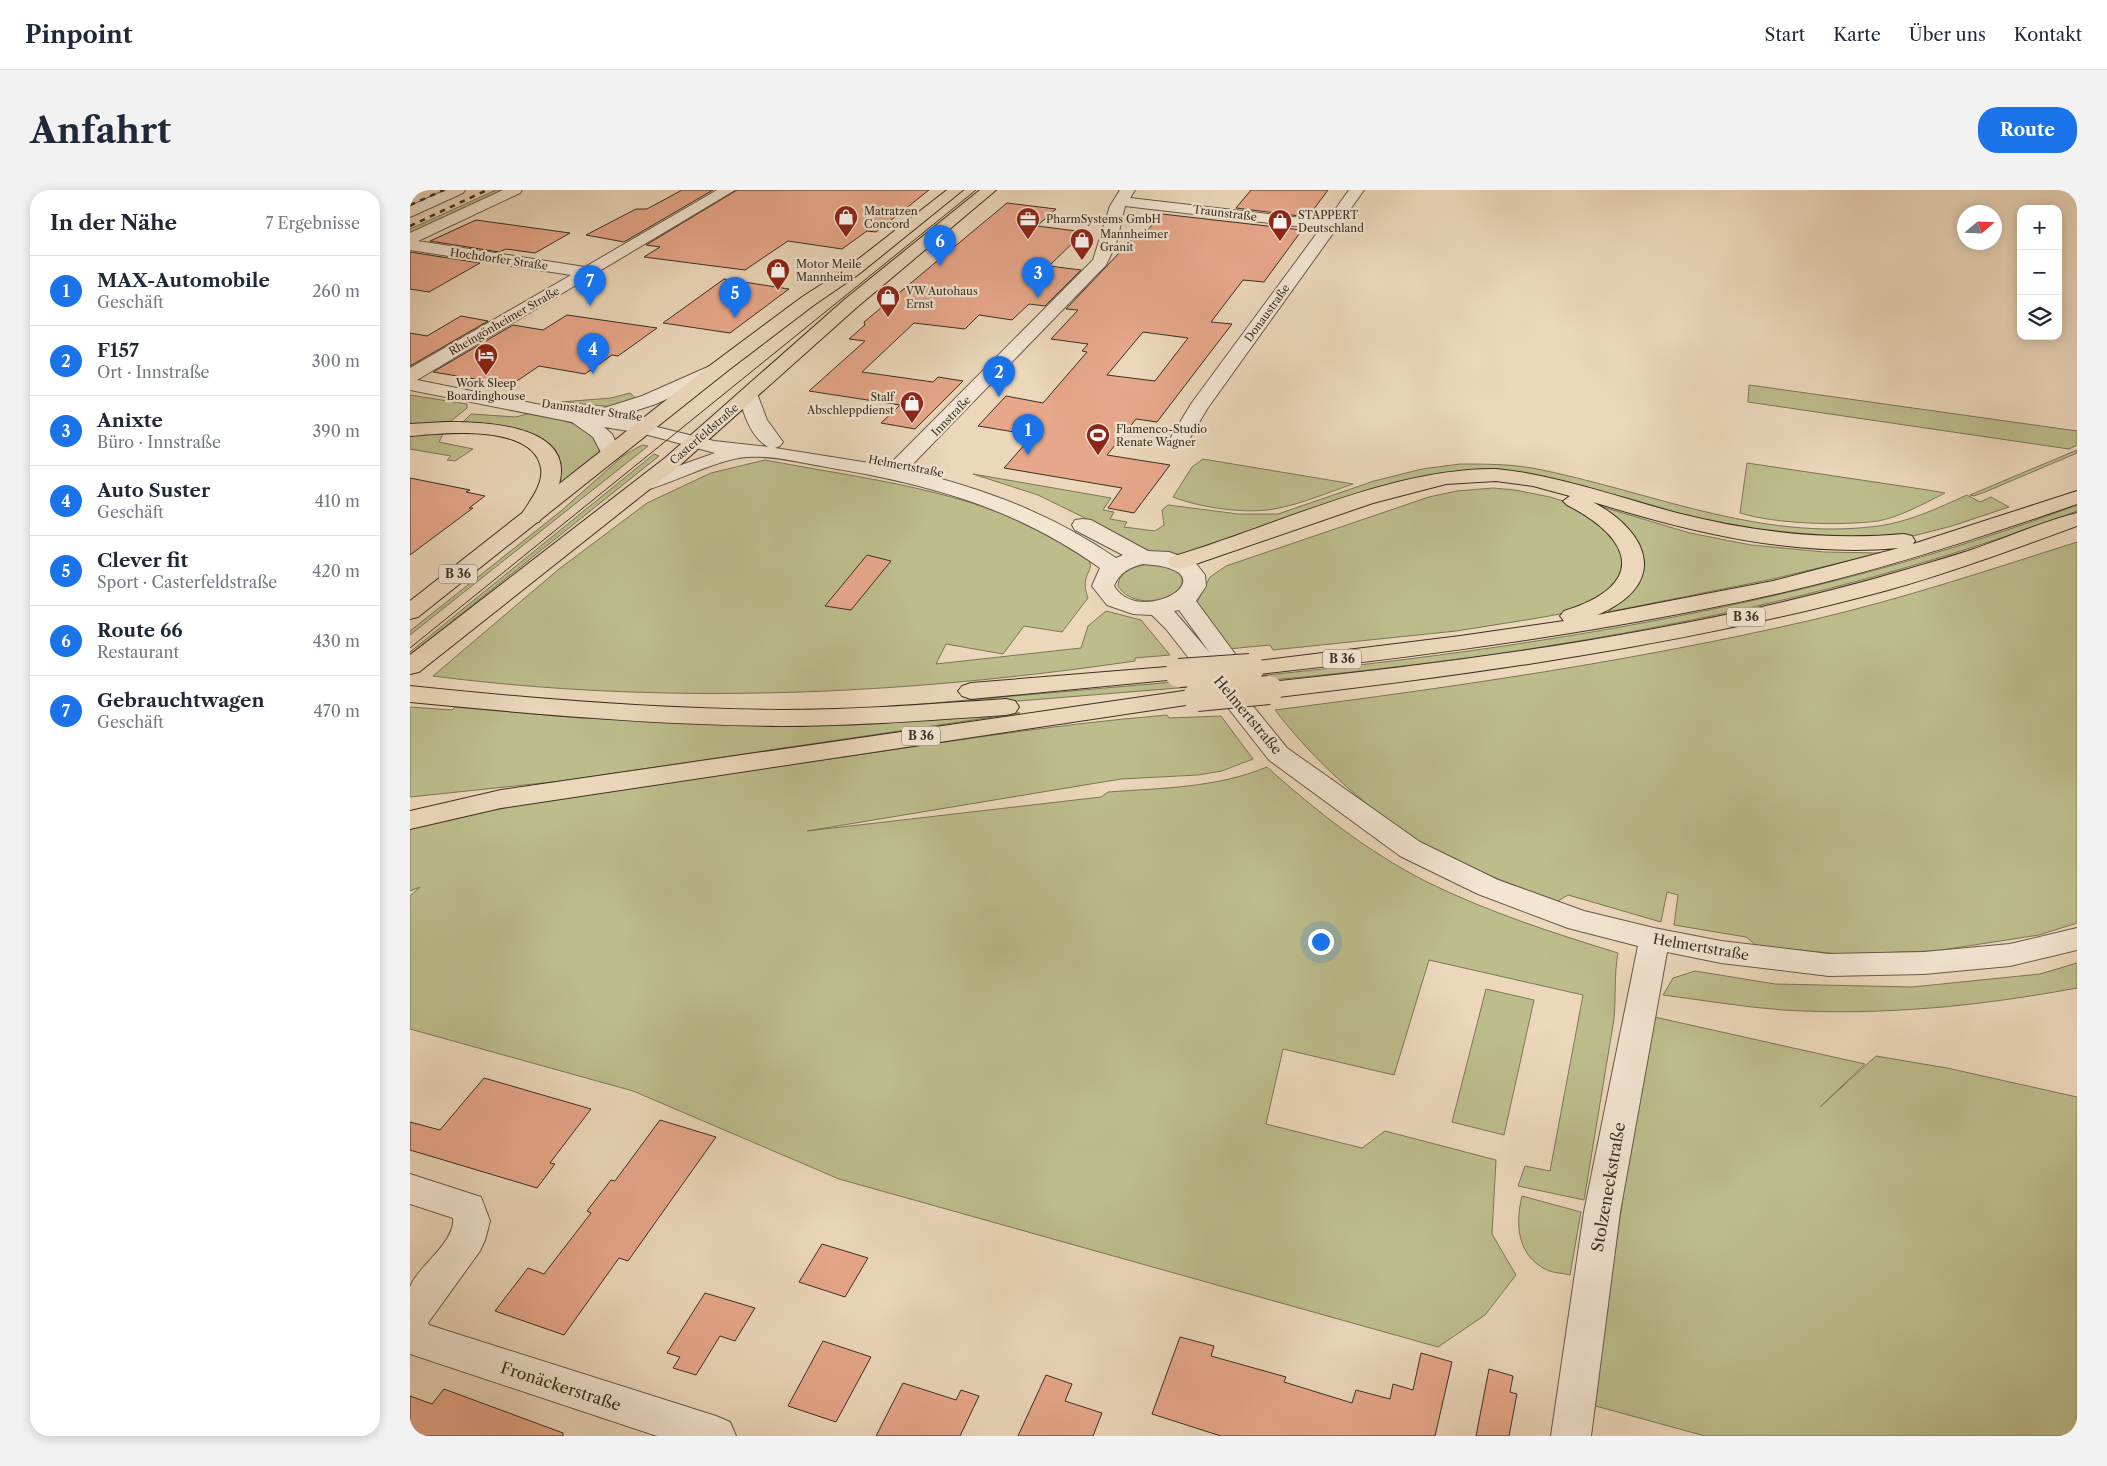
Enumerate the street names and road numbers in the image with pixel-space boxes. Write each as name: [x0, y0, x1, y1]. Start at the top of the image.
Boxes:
street label: Traunstraße: [1192, 202, 1258, 224]
street label: Hochdorfer Straße: [449, 245, 549, 273]
street label: Donaustraße: [1241, 281, 1293, 345]
street label: Rheingönheimer Straße: [446, 284, 562, 358]
street label: Innstraße: [928, 393, 974, 439]
street label: Dannstadter Straße: [541, 396, 643, 424]
street label: Casterfeldstraße: [667, 400, 741, 468]
street label: Helmertstraße: [867, 452, 945, 480]
road number: B 36: [439, 564, 477, 584]
road number: B 36: [1727, 608, 1765, 627]
road number: B 36: [1323, 649, 1361, 668]
street label: Helmertstraße: [1210, 672, 1286, 758]
road number: B 36: [902, 726, 940, 746]
street label: Helmertstraße: [1652, 930, 1751, 964]
street label: Stolzeneckstraße: [1587, 1121, 1629, 1253]
street label: Fronäckerstraße: [498, 1357, 624, 1415]

